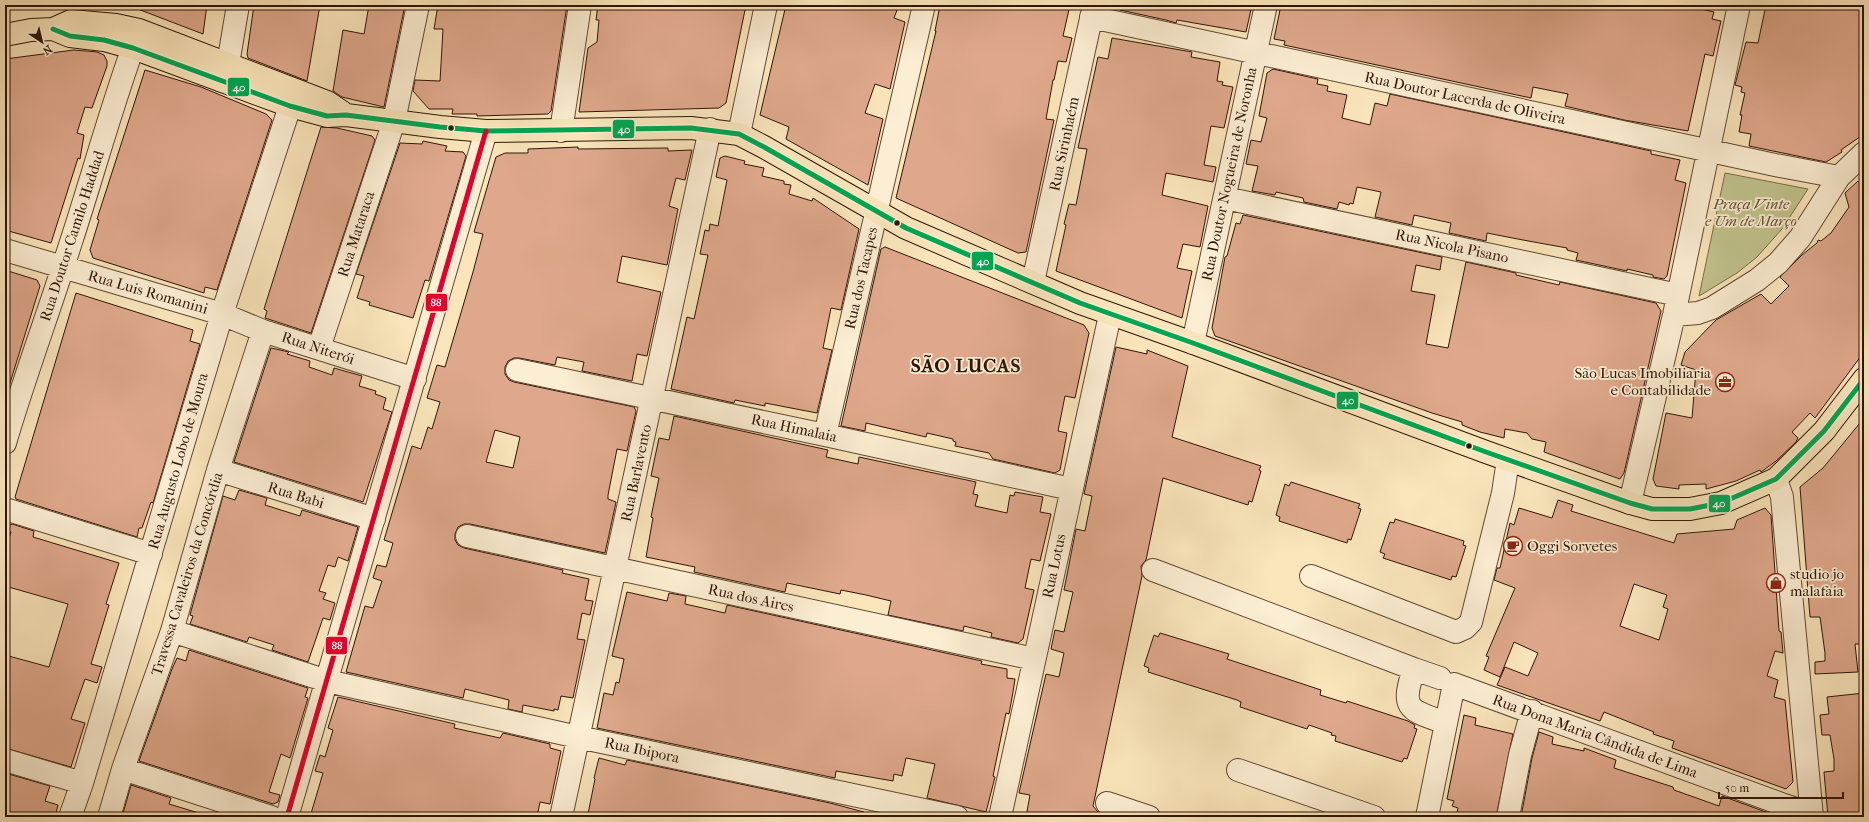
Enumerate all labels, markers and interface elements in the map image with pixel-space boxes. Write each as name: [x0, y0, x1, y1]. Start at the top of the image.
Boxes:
north arrow: [22, 22, 62, 62]
text: N: [40, 42, 55, 58]
street label: Rua Doutor Nogueira de Noronha: [1198, 64, 1261, 283]
street label: Rua Doutor Lacerda de Oliveira: [1363, 68, 1568, 128]
line badge: 40: [227, 77, 250, 97]
text: 40: [232, 81, 245, 94]
street label: Rua Sirinhaém: [1045, 95, 1083, 193]
line badge: 40: [612, 119, 635, 139]
unlabelled marker: [446, 123, 456, 133]
text: 40: [617, 123, 630, 136]
street label: Rua Doutor Camilo Haddad: [36, 148, 108, 323]
street label: Rua Mataraca: [334, 188, 379, 279]
park label: Praça Vinte e Um de Março: [1705, 195, 1797, 230]
unlabelled marker: [892, 218, 902, 228]
street label: Rua dos Tacapes: [841, 225, 882, 331]
street label: Rua Nicola Pisano: [1394, 225, 1511, 267]
line badge: 40: [971, 251, 994, 271]
text: 40: [976, 255, 989, 268]
street label: Rua Luis Romanini: [86, 266, 211, 318]
line badge: 88: [425, 293, 448, 312]
text: 88: [430, 296, 442, 309]
street label: Rua Niterói: [279, 328, 357, 368]
district label: SÃO LUCAS: [911, 354, 1021, 377]
place label: São Lucas Imobiliaria e Contabilidade: [1574, 364, 1712, 399]
street label: Rua Augusto Lobo de Moura: [144, 370, 212, 551]
office icon: São Lucas Imobiliaria e Contabilidade: [1714, 371, 1736, 393]
line badge: 40: [1336, 391, 1359, 410]
text: 40: [1341, 394, 1354, 407]
street label: Rua Himalaia: [749, 410, 840, 446]
street label: Rua Barlavento: [617, 422, 655, 523]
unlabelled marker: [1464, 441, 1474, 451]
street label: Travessa Cavaleiros da Concórdia: [147, 469, 227, 678]
street label: Rua Babi: [266, 478, 327, 512]
line badge: 40: [1708, 494, 1731, 513]
text: 40: [1712, 497, 1725, 510]
street label: Rua Lotus: [1038, 532, 1070, 600]
cafe icon: Oggi Sorvetes: [1502, 535, 1524, 557]
place label: Oggi Sorvetes: [1527, 537, 1618, 555]
place label: studio jo malafaia: [1790, 565, 1845, 600]
shop icon: studio jo malafaia: [1765, 572, 1787, 594]
street label: Rua dos Aires: [706, 580, 796, 616]
line badge: 88: [325, 636, 348, 655]
text: 88: [331, 639, 343, 652]
street label: Rua Dona Maria Cândida de Lima: [1490, 690, 1701, 782]
street label: Rua Ibipora: [603, 733, 682, 767]
scale bar: [1719, 774, 1843, 800]
text: 50 m: [1725, 781, 1749, 795]

